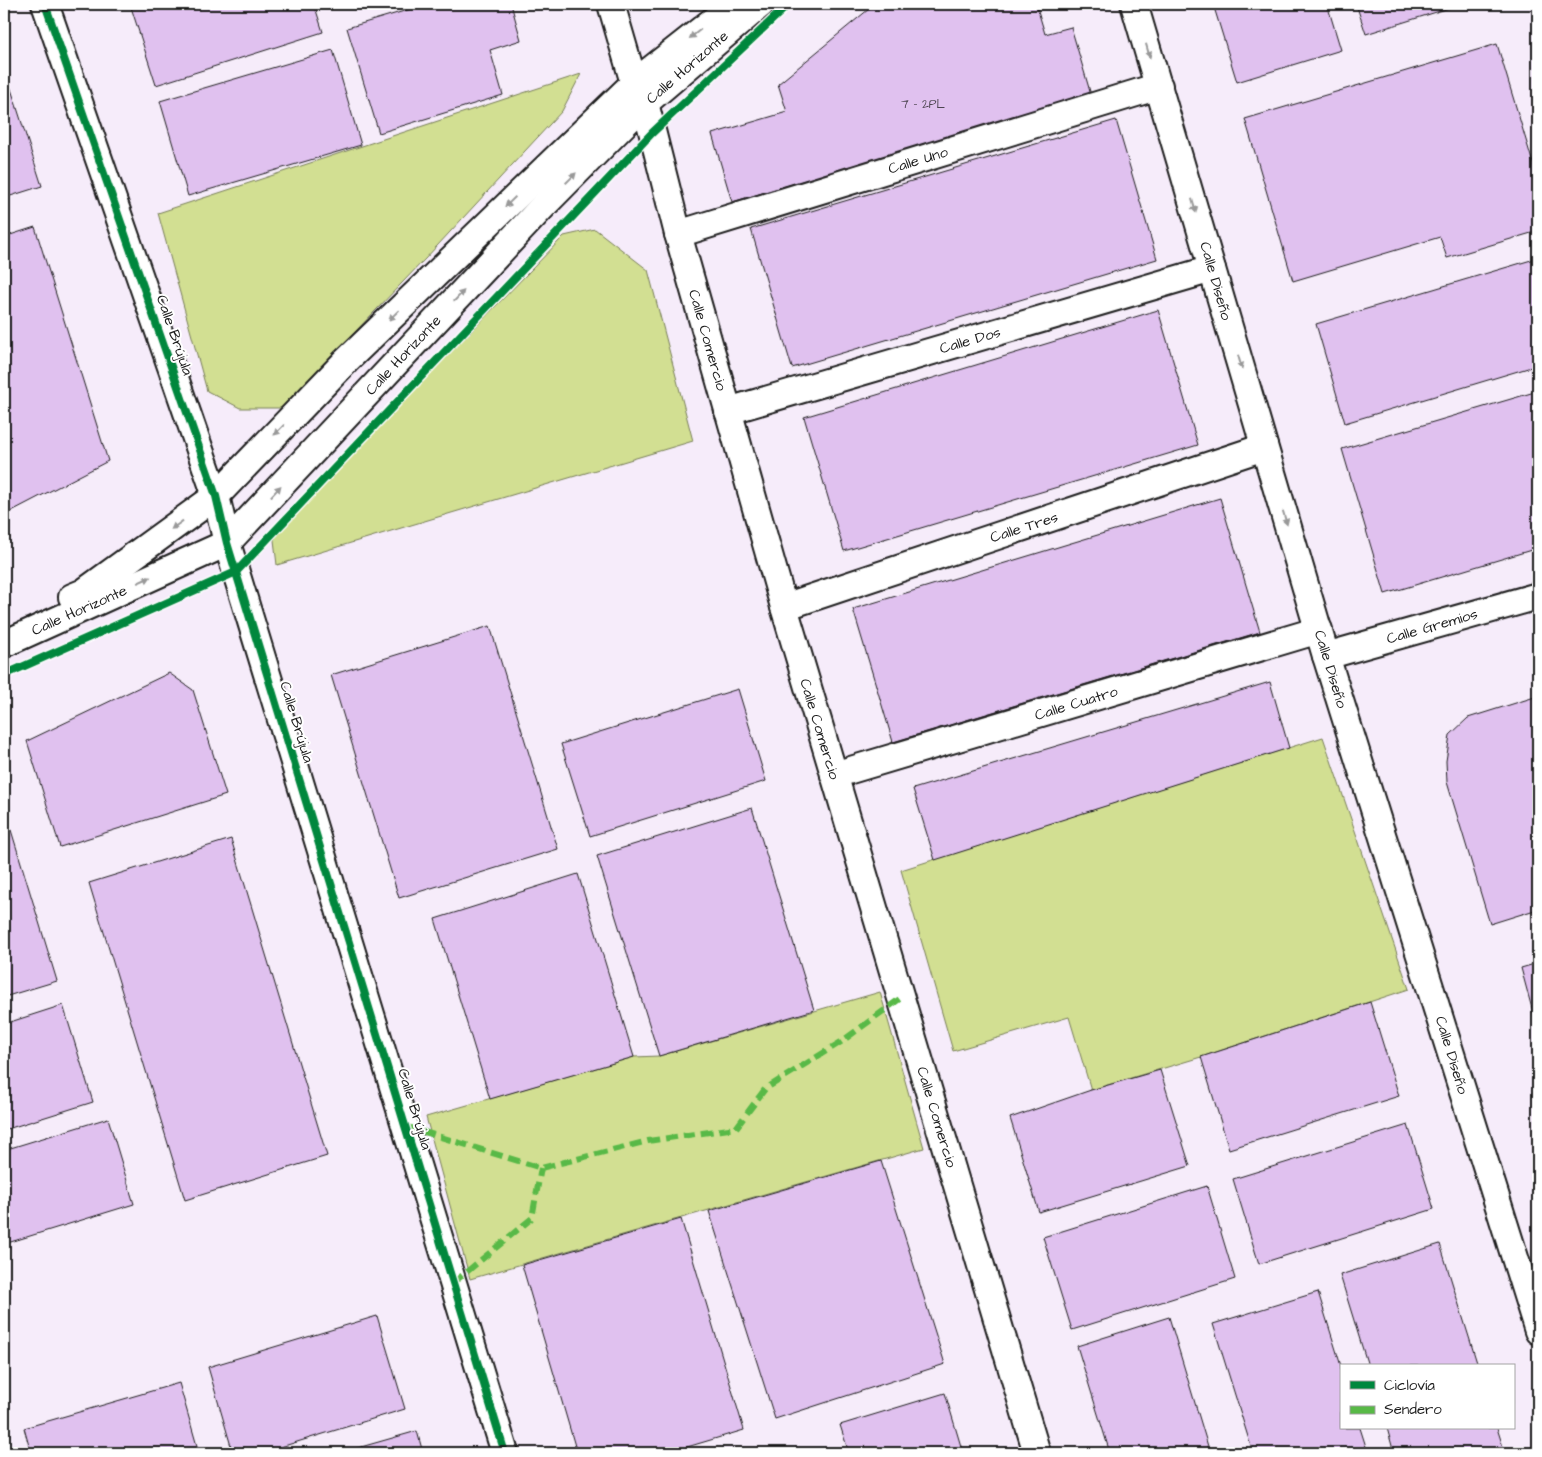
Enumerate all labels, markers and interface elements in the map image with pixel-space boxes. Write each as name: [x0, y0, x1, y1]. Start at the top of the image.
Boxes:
street label: Calle Horizonte: [642, 26, 733, 109]
one-way arrow: [689, 29, 702, 40]
one-way arrow: [1145, 43, 1153, 58]
house number: 7 - 2PL: [901, 96, 945, 113]
street label: Calle Uno: [886, 141, 951, 180]
one-way arrow: [565, 172, 577, 184]
one-way arrow: [505, 196, 517, 208]
one-way arrow: [1191, 199, 1199, 214]
street label: Calle Diseño: [1194, 239, 1237, 323]
street label: Calle Comercio: [683, 287, 732, 394]
one-way arrow: [453, 290, 465, 302]
street label: Calle Brújula: [151, 292, 198, 379]
one-way arrow: [388, 309, 400, 321]
street label: Calle Horizonte: [361, 311, 446, 400]
street label: Calle Dos: [937, 322, 1004, 359]
one-way arrow: [1236, 355, 1244, 370]
one-way arrow: [273, 424, 285, 436]
one-way arrow: [270, 485, 282, 497]
street label: Calle Tres: [987, 506, 1061, 548]
one-way arrow: [1282, 511, 1290, 526]
one-way arrow: [170, 520, 183, 530]
one-way arrow: [137, 576, 151, 584]
street label: Calle Horizonte: [28, 580, 130, 641]
street label: Calle Gremios: [1384, 603, 1481, 649]
street label: Calle Diseño: [1309, 628, 1353, 711]
street label: Calle Comercio: [794, 676, 845, 783]
street label: Calle Brújula: [274, 679, 319, 766]
street label: Calle Cuatro: [1032, 681, 1121, 726]
street label: Calle Diseño: [1430, 1014, 1474, 1097]
street label: Calle Comercio: [911, 1064, 962, 1171]
street label: Calle Brújula: [392, 1066, 437, 1153]
legend: [1340, 1364, 1514, 1430]
text: Ciclovía: [1384, 1375, 1435, 1396]
text: Sendero: [1384, 1399, 1442, 1420]

